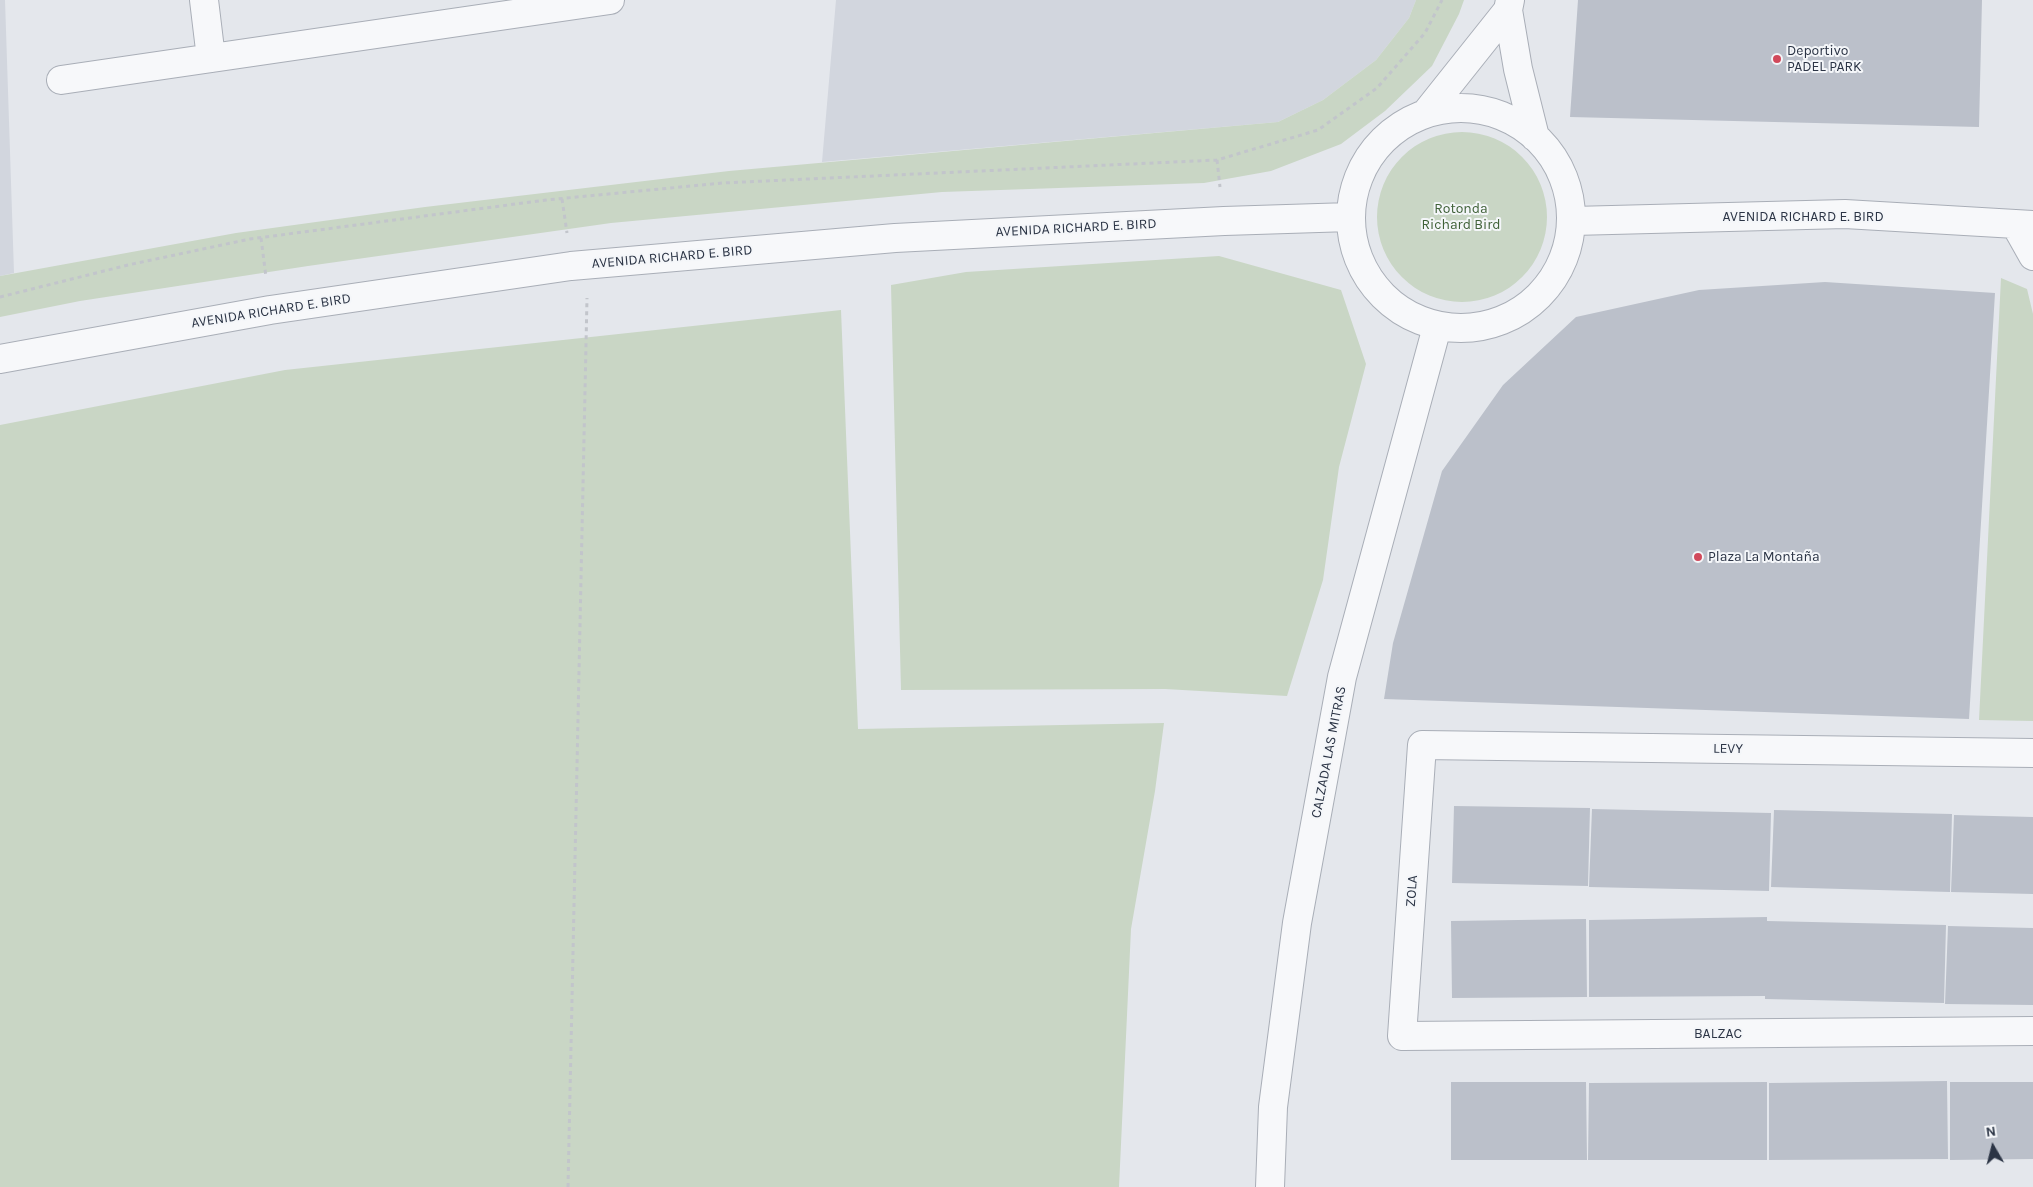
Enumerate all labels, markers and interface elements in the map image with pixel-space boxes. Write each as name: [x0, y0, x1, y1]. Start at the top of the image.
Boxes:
place label: Deportivo PADEL PARK: [1787, 43, 1862, 75]
marker: Deportivo PADEL PARK: [1771, 53, 1783, 65]
park label: Rotonda Richard Bird: [1421, 201, 1501, 233]
street label: AVENIDA RICHARD E. BIRD: [1722, 209, 1884, 225]
street label: AVENIDA RICHARD E. BIRD: [995, 215, 1157, 241]
street label: AVENIDA RICHARD E. BIRD: [591, 242, 753, 272]
street label: AVENIDA RICHARD E. BIRD: [190, 290, 352, 332]
place label: Plaza La Montaña: [1708, 549, 1820, 565]
marker: Plaza La Montaña: [1692, 551, 1704, 563]
street label: CALZADA LAS MITRAS: [1308, 684, 1350, 820]
street label: LEVY: [1713, 740, 1743, 758]
street label: ZOLA: [1403, 874, 1421, 908]
street label: BALZAC: [1694, 1026, 1742, 1042]
north arrow: [1968, 1122, 2018, 1172]
text: N: [1985, 1123, 1997, 1141]

